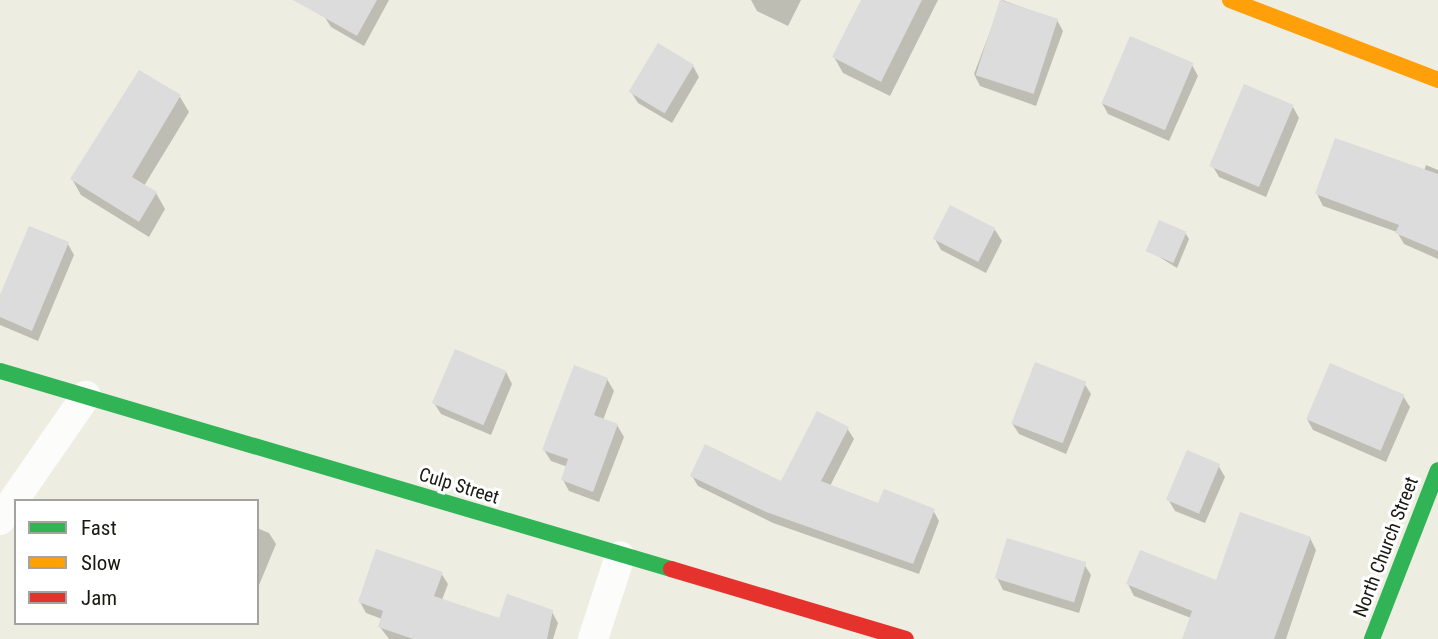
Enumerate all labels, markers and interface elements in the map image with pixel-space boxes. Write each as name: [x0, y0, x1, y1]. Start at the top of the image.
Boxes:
street label: Culp Street: [416, 463, 502, 509]
street label: North Church Street: [1349, 474, 1423, 620]
legend: [14, 499, 259, 625]
text: Fast: [81, 516, 117, 540]
text: Slow: [81, 551, 121, 575]
text: Jam: [81, 586, 117, 610]

